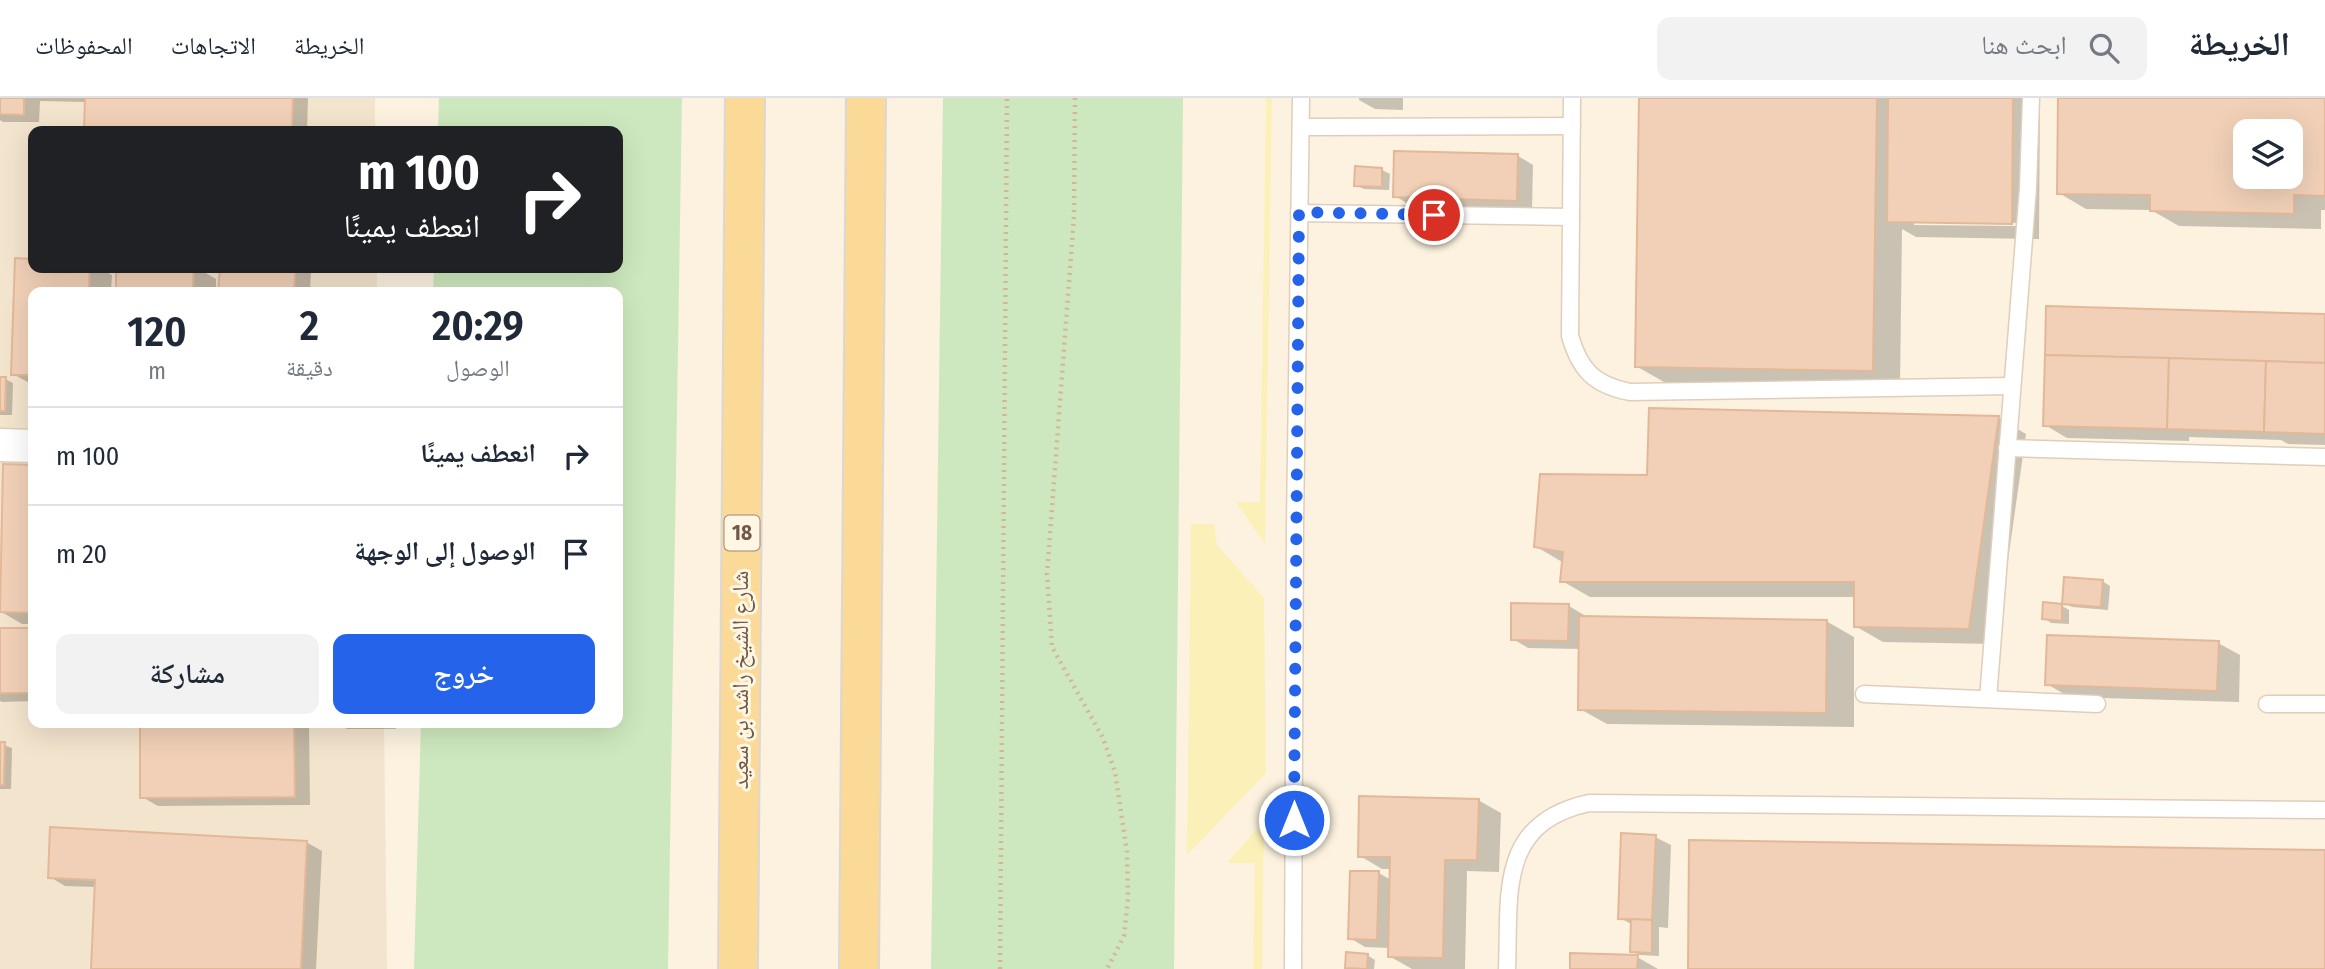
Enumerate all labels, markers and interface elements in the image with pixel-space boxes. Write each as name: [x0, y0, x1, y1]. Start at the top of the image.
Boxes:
search box: [1657, 17, 2147, 80]
text: الخريطة: [2189, 24, 2290, 64]
icon: search: [2085, 29, 2123, 67]
text: ابحث هنا: [1981, 30, 2067, 61]
text: المحفوظات: [35, 32, 133, 60]
text: الاتجاهات: [171, 32, 256, 60]
text: الخريطة: [294, 32, 365, 60]
map controls: [2233, 119, 2303, 189]
button: layers: [2233, 119, 2303, 189]
text: 100 m: [358, 143, 480, 202]
icon: right: [504, 154, 595, 245]
pin: [1404, 185, 1464, 245]
icon: arrive: [1415, 196, 1453, 234]
text: انعطف يمينًا: [343, 207, 480, 245]
text: 2: [300, 301, 319, 351]
text: 20:29: [432, 301, 524, 351]
text: 120: [127, 307, 187, 357]
text: دقيقة: [286, 354, 333, 382]
text: الوصول: [446, 354, 510, 382]
text: m: [148, 357, 166, 385]
icon: right: [557, 437, 595, 475]
text: انعطف يمينًا: [420, 438, 536, 469]
text: 100 m: [56, 441, 119, 472]
road number: 18: [724, 516, 760, 550]
icon: arrive: [557, 535, 595, 573]
text: الوصول إلى الوجهة: [354, 536, 536, 567]
text: 20 m: [56, 539, 107, 570]
street label: شارع الشيخ راشد بن سعيد: [726, 571, 755, 789]
button: مشاركة: [56, 634, 319, 714]
button: خروج: [333, 634, 595, 714]
position arrow: [1257, 783, 1331, 857]

